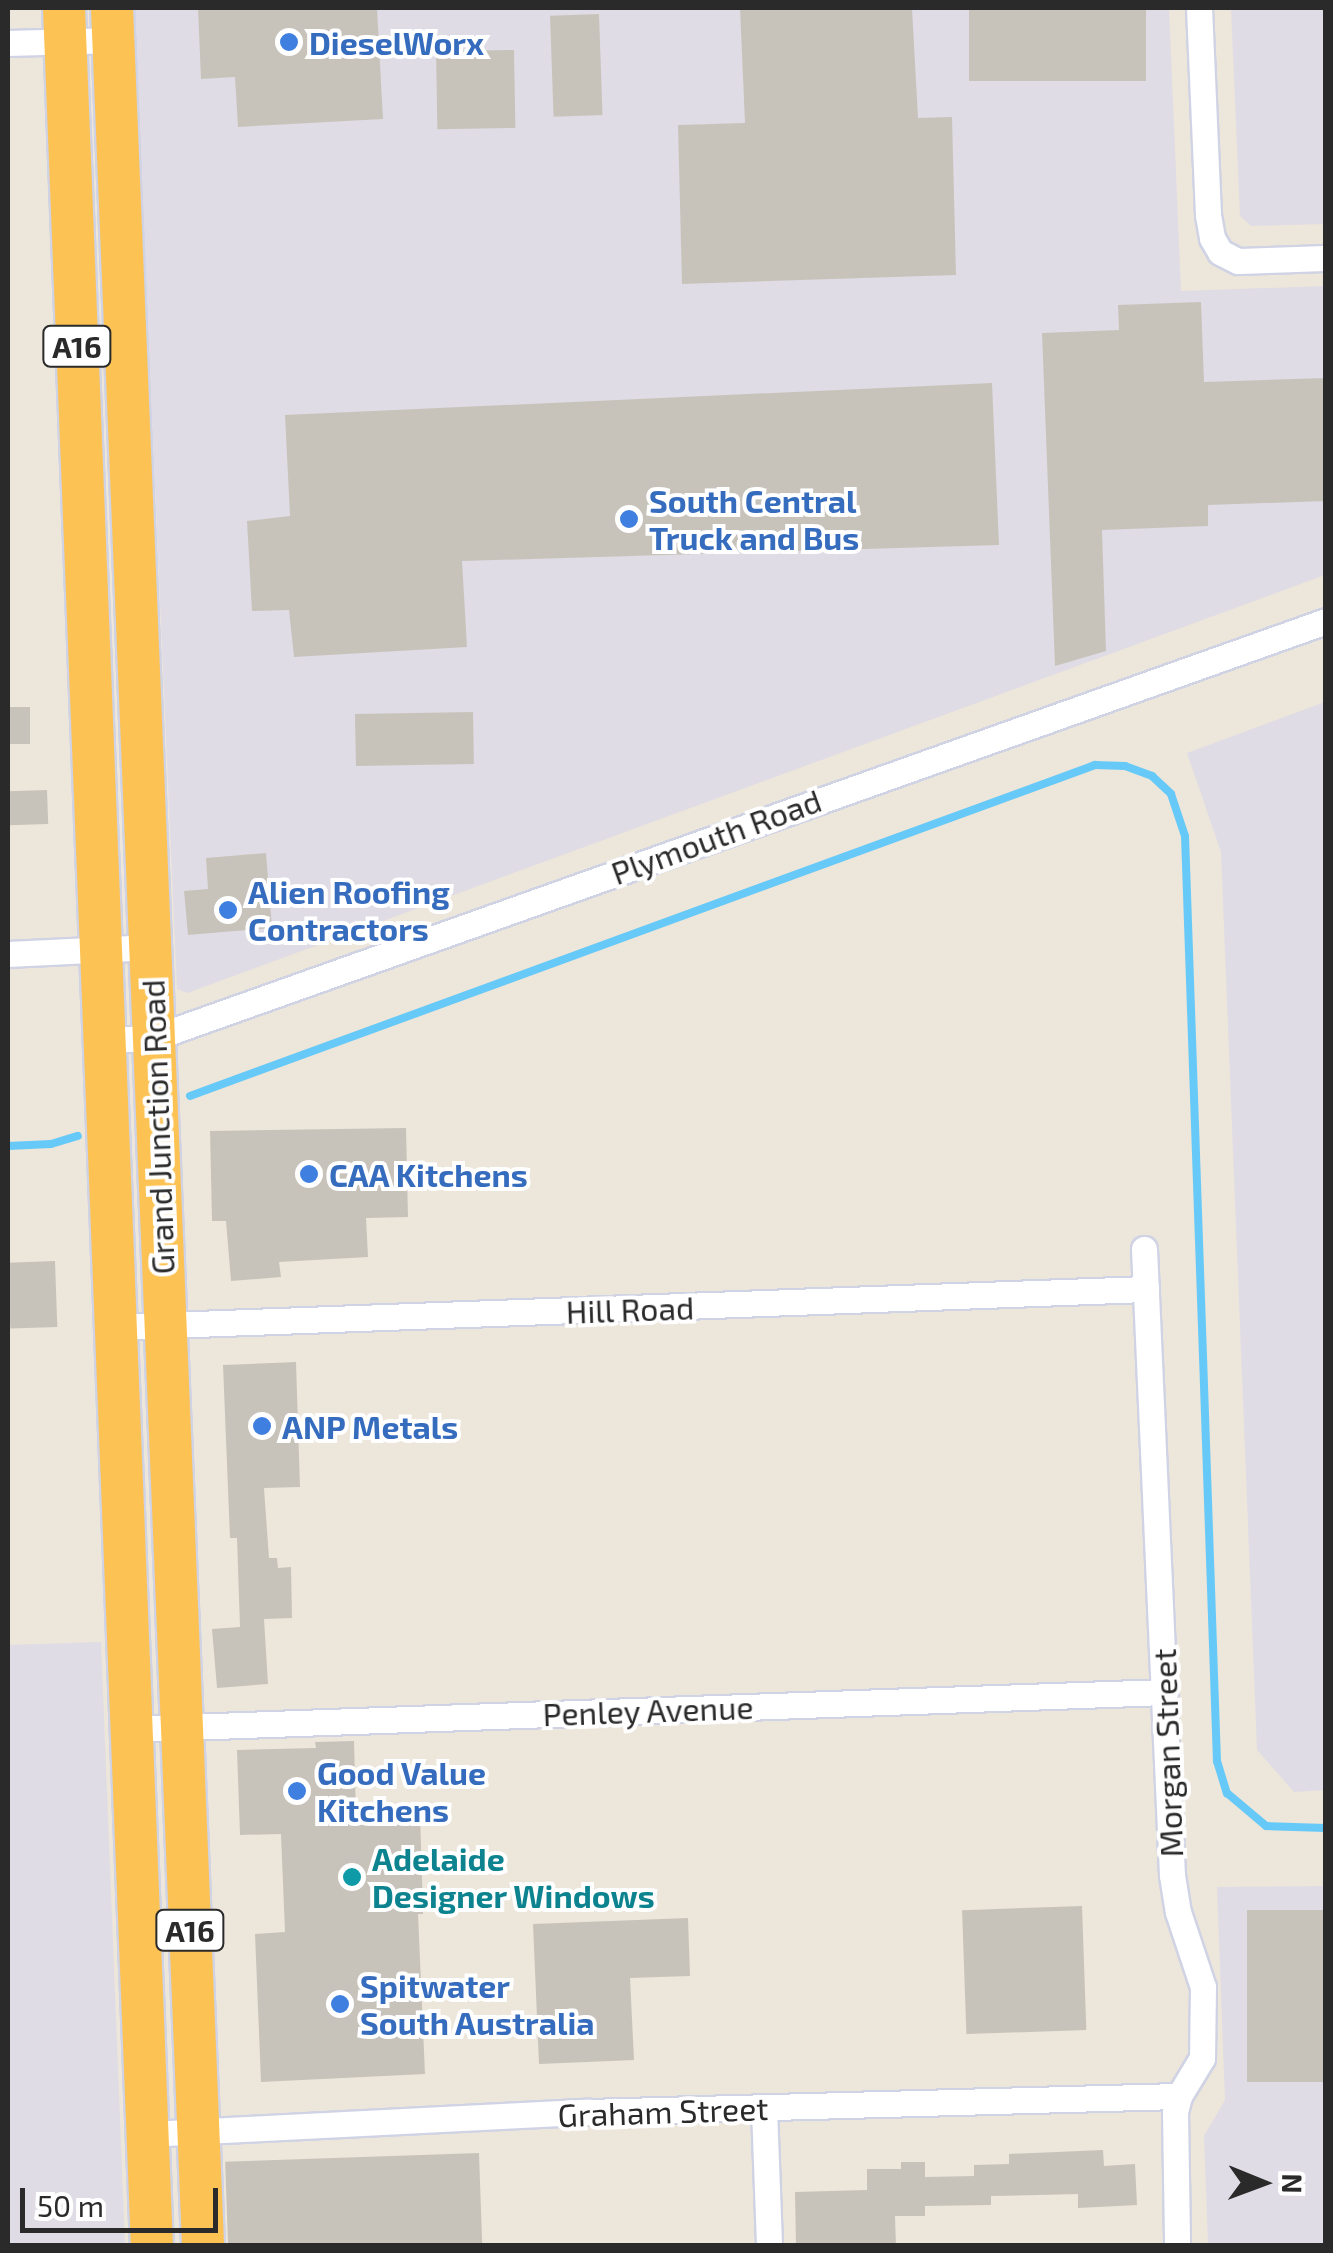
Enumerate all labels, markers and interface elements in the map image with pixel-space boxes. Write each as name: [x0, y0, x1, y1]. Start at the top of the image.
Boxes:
place label: DieselWorx: [309, 23, 484, 61]
marker: DieselWorx: [278, 31, 300, 53]
road number: A16: [42, 321, 112, 371]
place label: South Central Truck and Bus: [649, 482, 859, 557]
marker: South Central Truck and Bus: [618, 508, 640, 530]
street label: Plymouth Road: [606, 780, 826, 892]
place label: Alien Roofing Contractors: [248, 873, 450, 948]
marker: Alien Roofing Contractors: [217, 899, 239, 921]
street label: Grand Junction Road: [133, 979, 181, 1275]
place label: CAA Kitchens: [329, 1155, 529, 1193]
marker: CAA Kitchens: [298, 1163, 320, 1185]
street label: Hill Road: [565, 1288, 695, 1330]
place label: ANP Metals: [282, 1407, 459, 1445]
marker: ANP Metals: [251, 1415, 273, 1437]
street label: Morgan Street: [1144, 1648, 1190, 1858]
street label: Penley Avenue: [541, 1687, 755, 1733]
place label: Good Value Kitchens: [317, 1754, 487, 1829]
marker: Good Value Kitchens: [286, 1780, 308, 1802]
place label: Adelaide Designer Windows: [372, 1840, 655, 1915]
marker: Adelaide Designer Windows: [341, 1866, 363, 1888]
road number: A16: [155, 1905, 225, 1955]
place label: Spitwater South Australia: [360, 1967, 595, 2042]
marker: Spitwater South Australia: [329, 1993, 351, 2015]
street label: Graham Street: [557, 2088, 769, 2134]
north arrow: [1213, 2133, 1313, 2233]
scale bar: [25, 2168, 222, 2230]
text: N: [1276, 2173, 1310, 2194]
text: 50 m: [37, 2187, 104, 2223]

